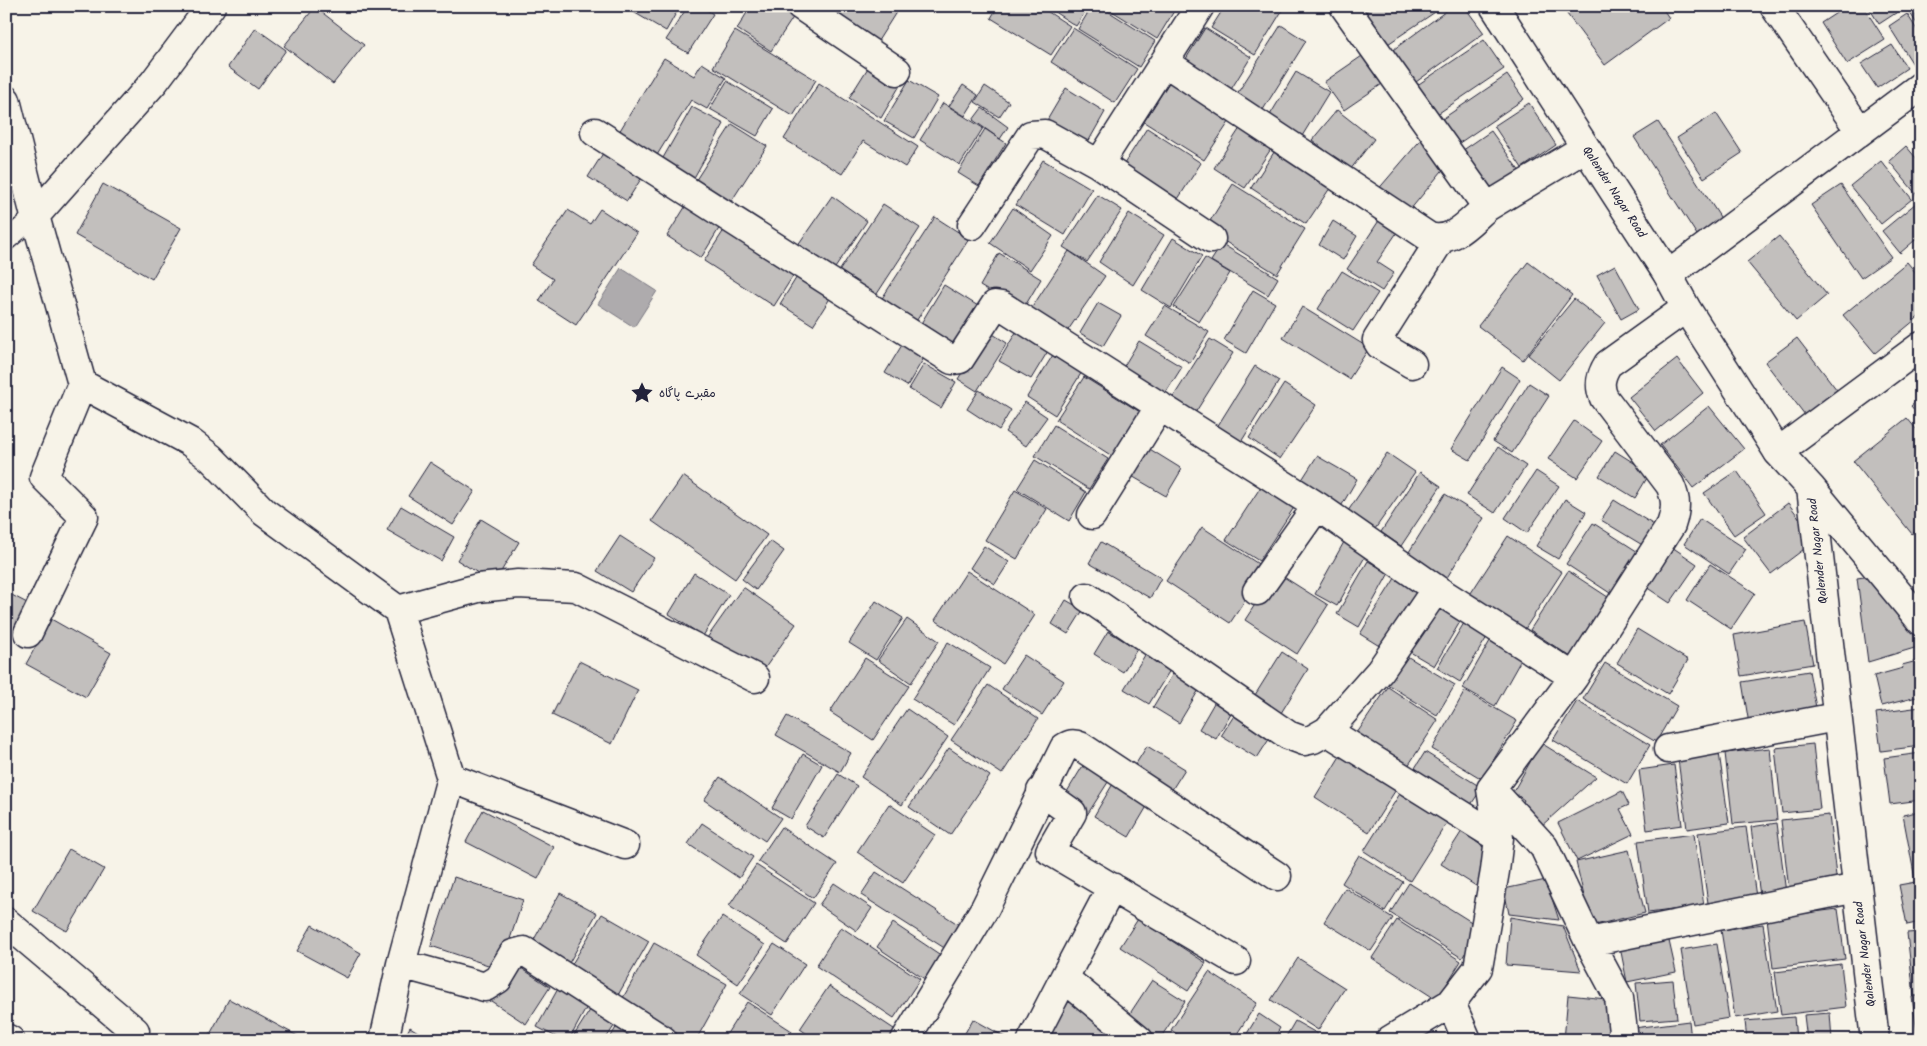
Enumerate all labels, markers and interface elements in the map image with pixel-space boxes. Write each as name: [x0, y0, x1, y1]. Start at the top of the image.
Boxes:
street label: Qalender Nagar Road: [1577, 142, 1651, 243]
place icon: مقبرے پاگاہ: [629, 380, 655, 406]
place label: مقبرے پاگاہ: [659, 384, 716, 403]
street label: Qalender Nagar Road: [1803, 496, 1833, 605]
street label: Qalender Nagar Road: [1849, 899, 1881, 1008]

